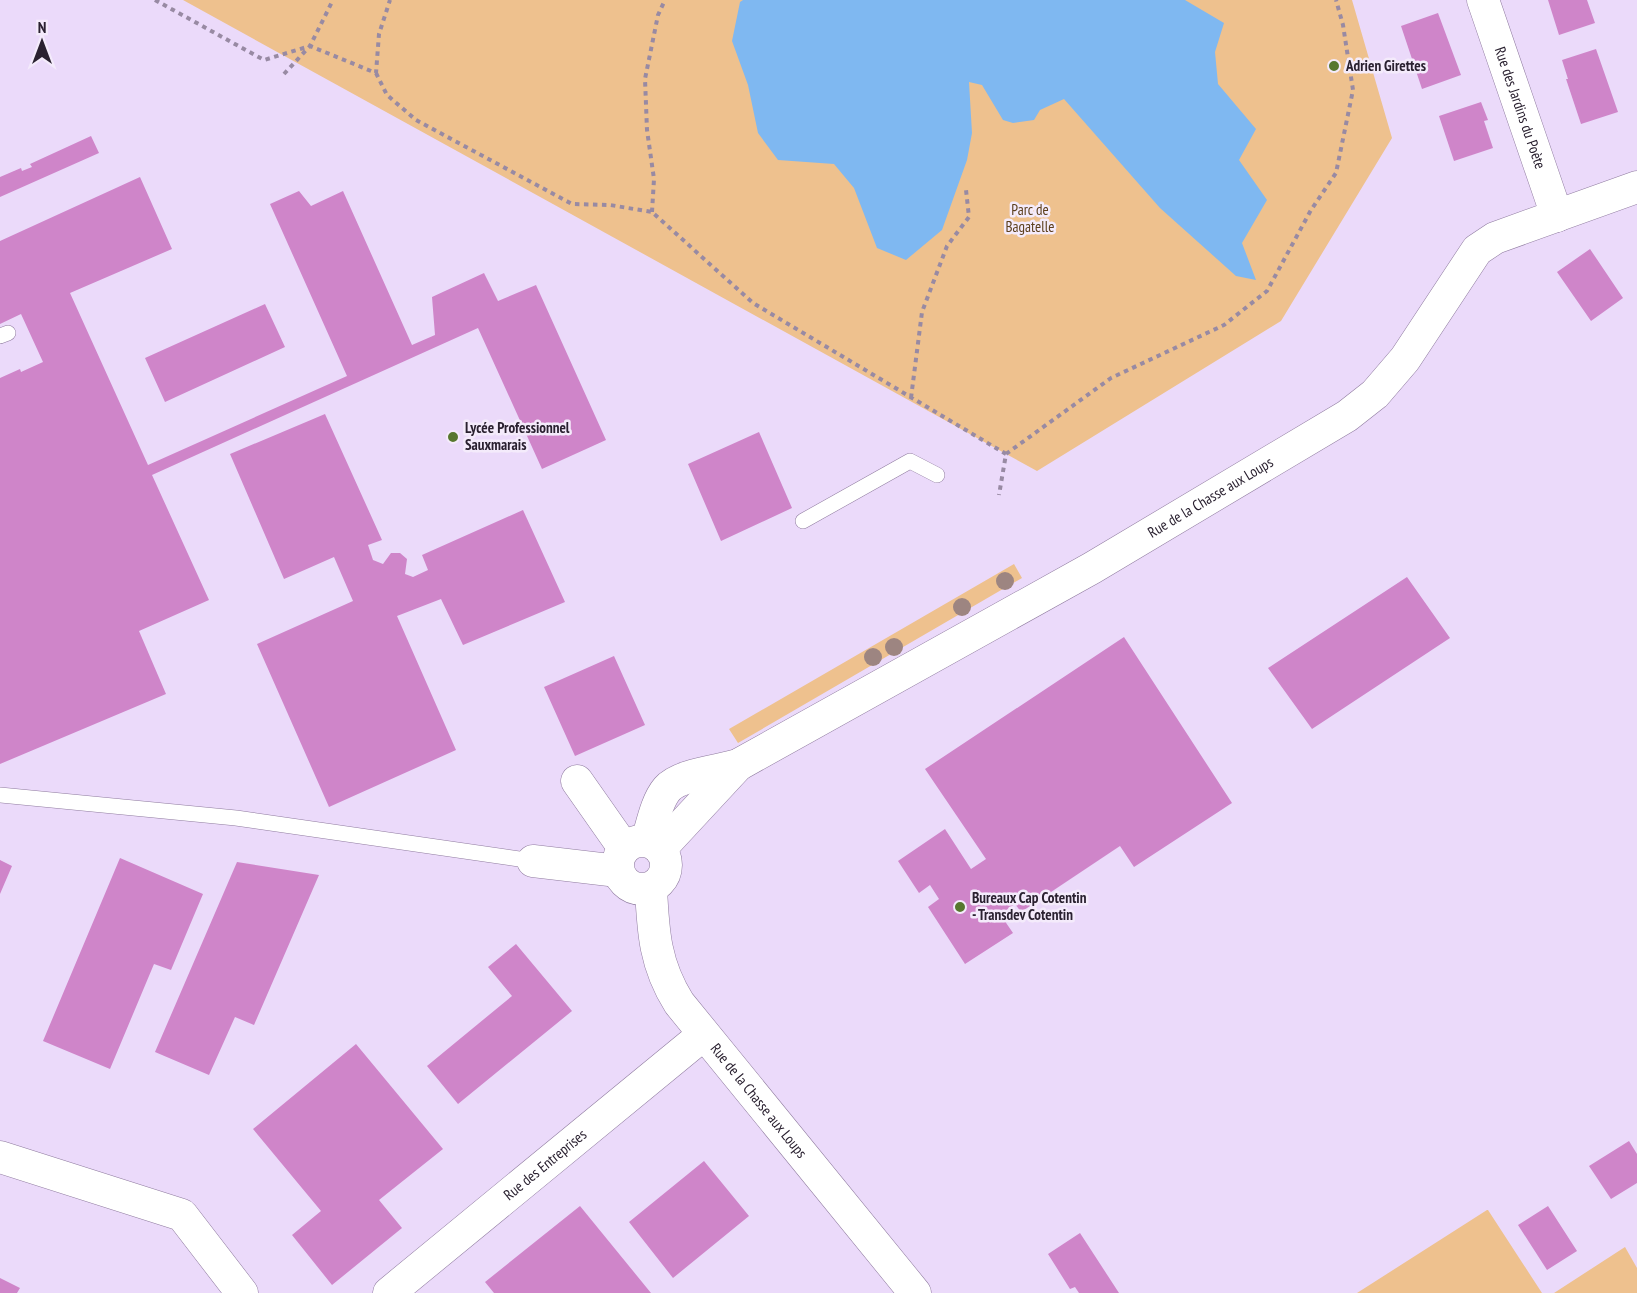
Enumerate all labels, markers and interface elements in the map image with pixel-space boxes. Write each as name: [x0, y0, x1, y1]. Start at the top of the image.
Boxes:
north arrow: [12, 12, 72, 72]
text: N: [38, 17, 46, 37]
street label: Rue des Jardins du Poète: [1491, 44, 1550, 171]
place label: Adrien Girettes: [1345, 56, 1426, 75]
marker: Adrien Girettes: [1327, 59, 1341, 73]
park label: Parc de Bagatelle: [1006, 200, 1054, 236]
place label: Lycée Professionnel Sauxmarais: [465, 418, 570, 454]
marker: Lycée Professionnel Sauxmarais: [446, 430, 460, 444]
street label: Rue de la Chasse aux Loups: [1144, 452, 1276, 542]
place label: Bureaux Cap Cotentin - Transdev Cotentin: [972, 888, 1087, 924]
marker: Bureaux Cap Cotentin - Transdev Cotentin: [953, 900, 967, 914]
street label: Rue de la Chasse aux Loups: [707, 1039, 811, 1162]
street label: Rue des Entreprises: [499, 1125, 590, 1204]

